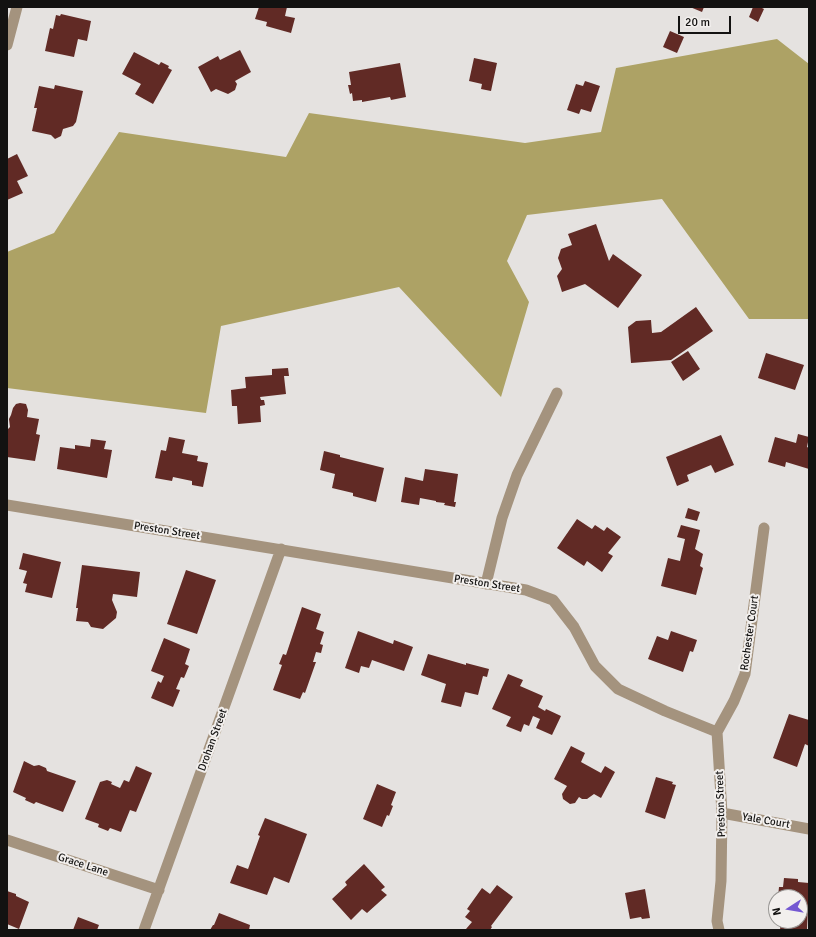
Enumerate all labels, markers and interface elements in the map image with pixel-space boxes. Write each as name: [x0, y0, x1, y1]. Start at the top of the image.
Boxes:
scale bar: [680, 8, 733, 34]
text: 20 m: [685, 15, 710, 30]
street label: Preston Street: [133, 519, 201, 543]
street label: Preston Street: [453, 572, 521, 596]
street label: Rochester Court: [738, 595, 762, 671]
street label: Drohan Street: [196, 707, 230, 773]
street label: Preston Street: [713, 770, 729, 838]
street label: Yale Court: [741, 810, 791, 832]
street label: Grace Lane: [56, 851, 110, 879]
north arrow: [768, 889, 808, 929]
text: N: [770, 906, 784, 916]

